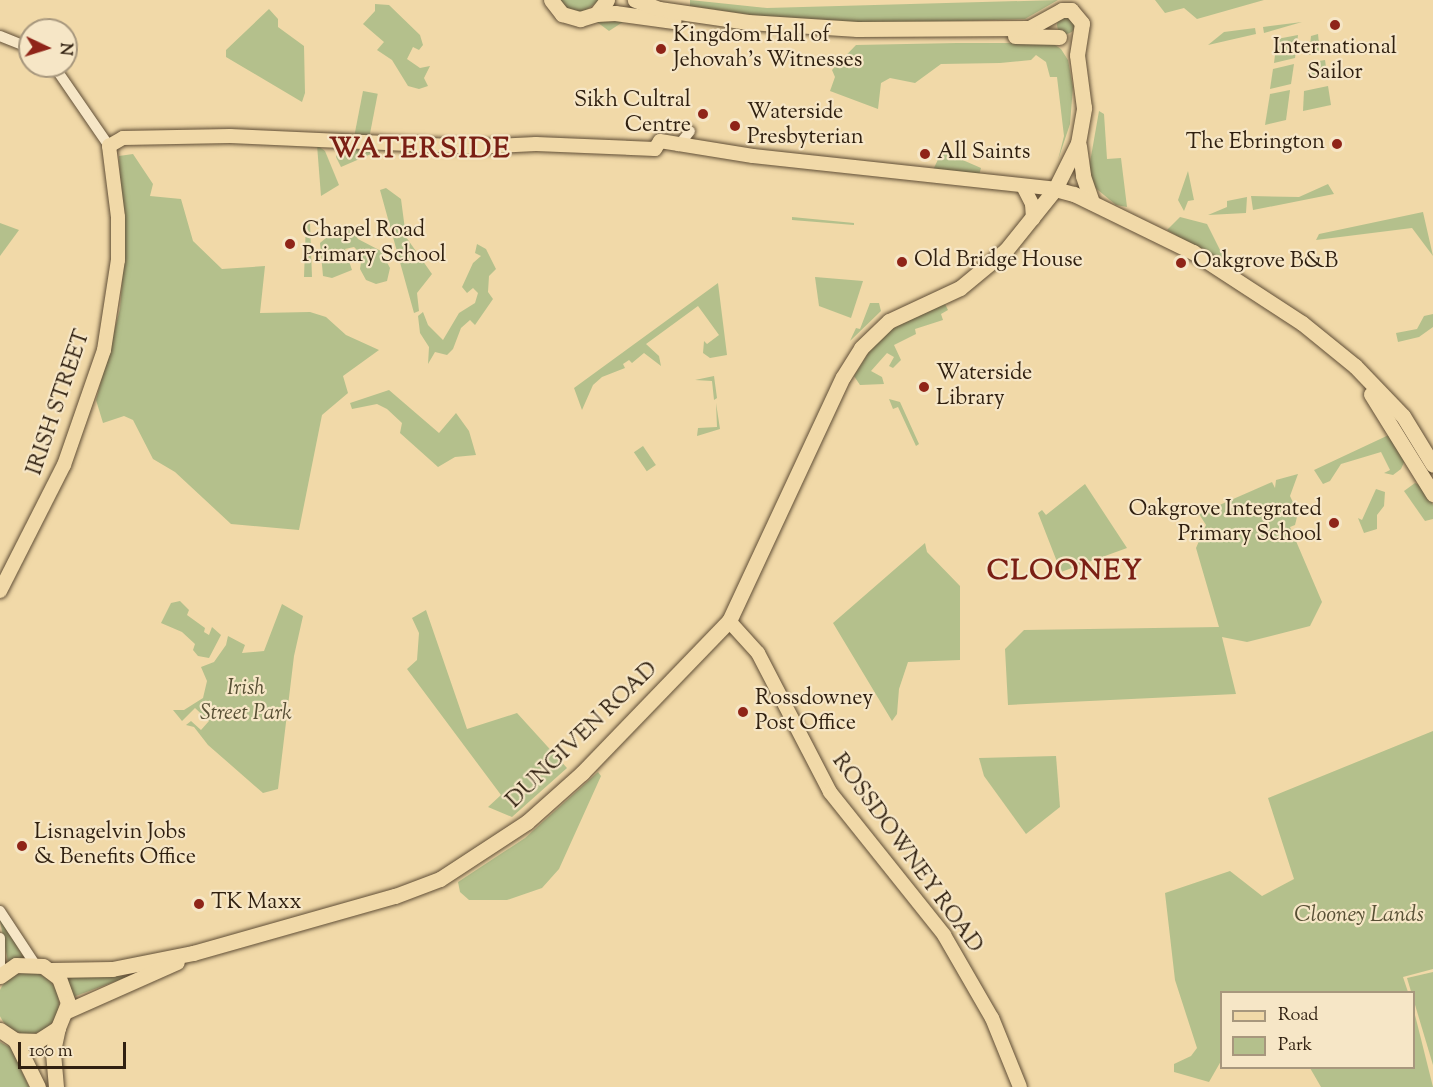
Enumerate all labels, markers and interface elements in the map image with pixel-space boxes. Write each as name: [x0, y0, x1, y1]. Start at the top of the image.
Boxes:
north arrow: [18, 18, 78, 78]
marker: International Sailor: [1328, 18, 1342, 32]
place label: Kingdom Hall of Jehovah's Witnesses: [673, 23, 862, 74]
place label: International Sailor: [1273, 35, 1397, 86]
text: N: [53, 42, 76, 56]
marker: Kingdom Hall of Jehovah's Witnesses: [654, 42, 668, 56]
place label: Sikh Cultral Centre: [574, 88, 691, 140]
place label: Waterside Presbyterian: [747, 100, 864, 152]
marker: Sikh Cultral Centre: [696, 107, 710, 121]
marker: Waterside Presbyterian: [728, 119, 742, 133]
place label: The Ebrington: [1186, 131, 1325, 157]
district label: WATERSIDE: [329, 133, 511, 167]
marker: The Ebrington: [1330, 137, 1344, 151]
place label: All Saints: [937, 141, 1030, 167]
marker: All Saints: [918, 147, 932, 161]
place label: Chapel Road Primary School: [302, 218, 446, 270]
marker: Chapel Road Primary School: [283, 237, 297, 251]
place label: Old Bridge House: [914, 249, 1083, 275]
place label: Oakgrove B&B: [1193, 250, 1338, 276]
marker: Old Bridge House: [895, 255, 909, 269]
marker: Oakgrove B&B: [1174, 256, 1188, 270]
street label: IRISH STREET: [23, 327, 97, 479]
place label: Waterside Library: [936, 361, 1032, 412]
marker: Waterside Library: [917, 380, 931, 394]
place label: Oakgrove Integrated Primary School: [1128, 497, 1322, 548]
marker: Oakgrove Integrated Primary School: [1327, 516, 1341, 530]
district label: CLOONEY: [987, 555, 1143, 589]
street label: DUNGIVEN ROAD: [502, 657, 664, 815]
park label: Irish Street Park: [200, 676, 292, 728]
place label: Rossdowney Post Office: [755, 686, 873, 738]
marker: Rossdowney Post Office: [736, 705, 750, 719]
street label: ROSSDOWNEY ROAD: [825, 749, 987, 959]
place label: Lisnagelvin Jobs & Benefits Office: [34, 820, 196, 872]
marker: Lisnagelvin Jobs & Benefits Office: [15, 839, 29, 853]
place label: TK Maxx: [211, 891, 302, 917]
marker: TK Maxx: [192, 897, 206, 911]
park label: Clooney Lands: [1294, 904, 1424, 930]
legend: [1220, 991, 1415, 1069]
text: Road: [1278, 1003, 1318, 1029]
scale bar: [21, 1030, 129, 1068]
text: Park: [1278, 1033, 1312, 1059]
text: 100 m: [29, 1039, 73, 1065]

